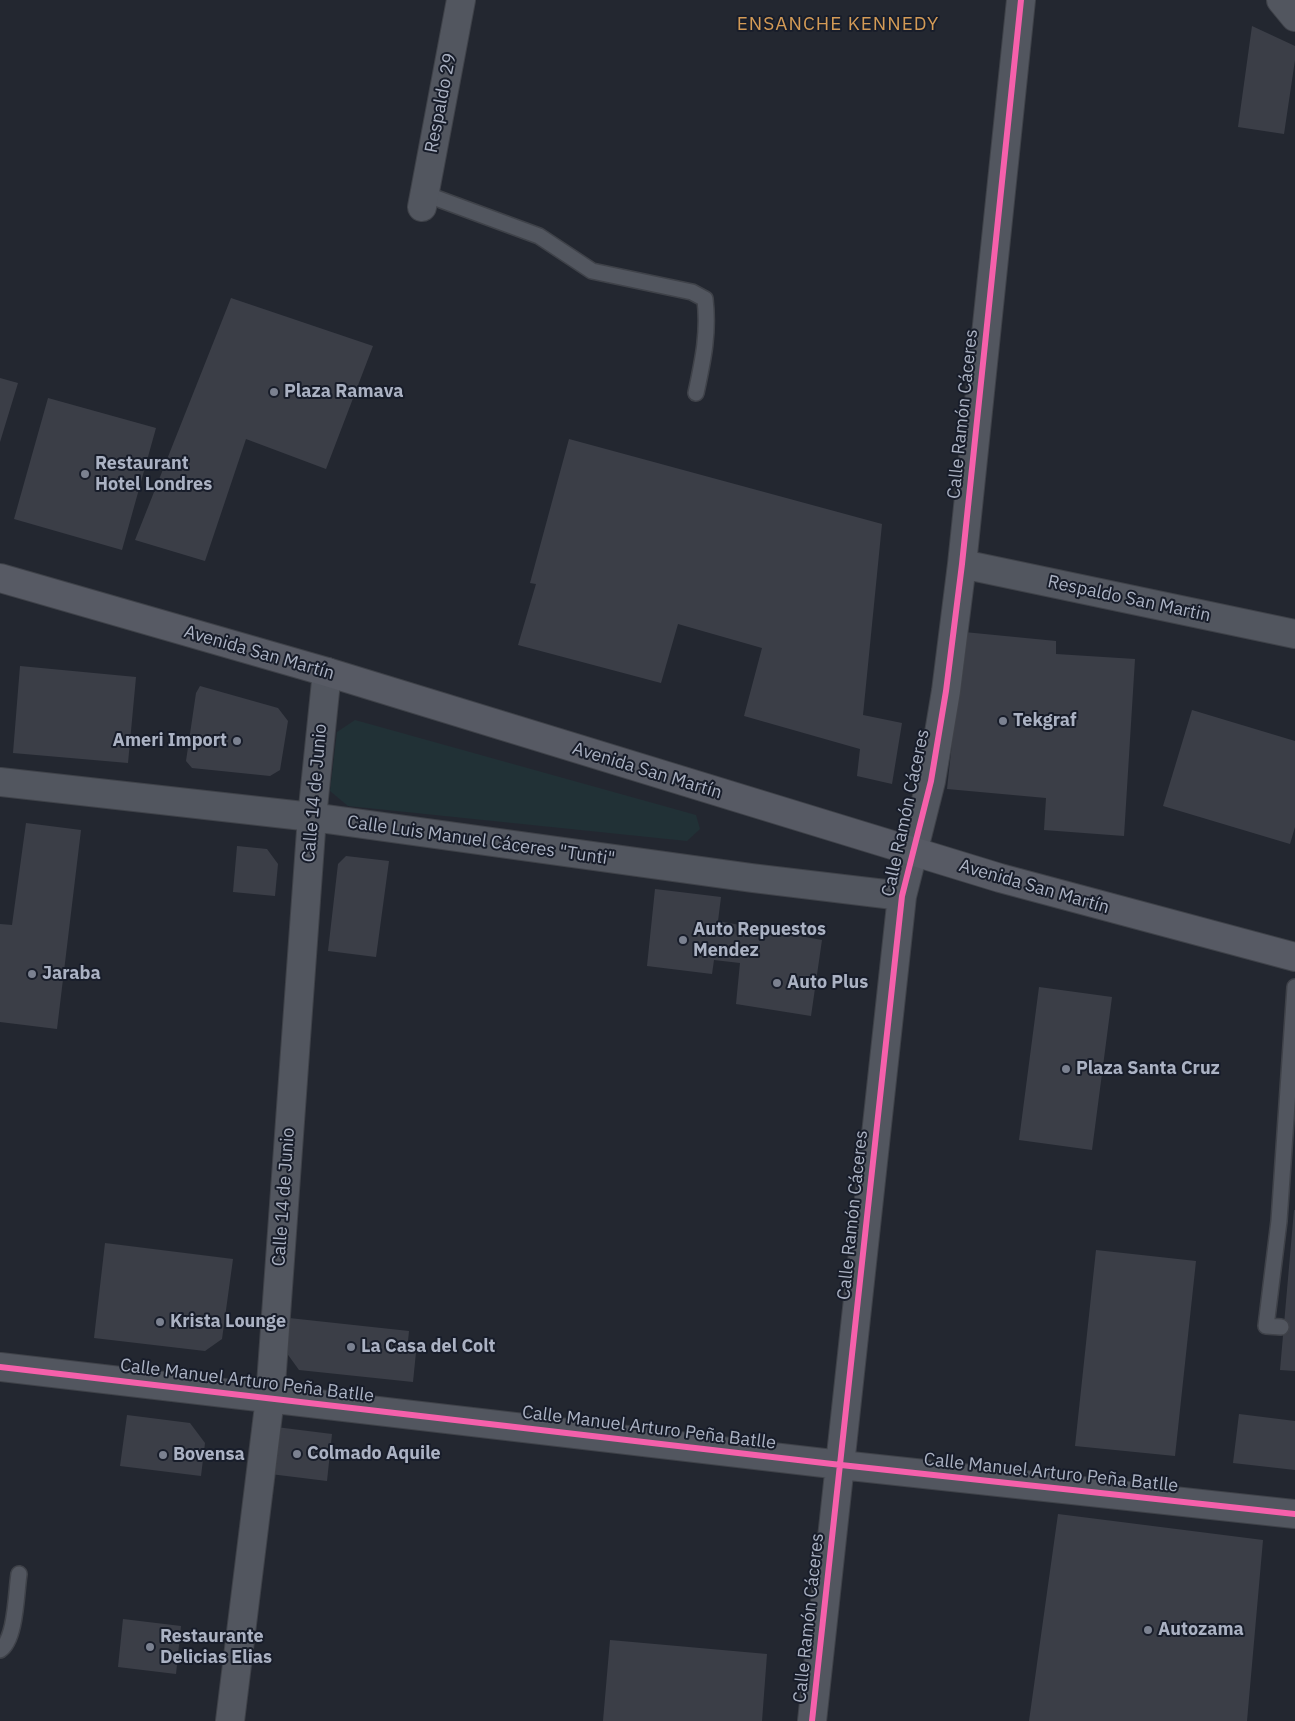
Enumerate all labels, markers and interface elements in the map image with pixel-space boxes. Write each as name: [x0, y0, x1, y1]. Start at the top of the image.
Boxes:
district label: ENSANCHE KENNEDY: [735, 14, 941, 36]
street label: Respaldo 29: [421, 51, 461, 155]
street label: Calle Ramón Cáceres: [943, 328, 983, 500]
place label: Plaza Ramava: [284, 381, 403, 403]
marker: Plaza Ramava: [268, 386, 280, 398]
place label: Restaurant Hotel Londres: [95, 453, 212, 496]
marker: Restaurant Hotel Londres: [79, 468, 91, 480]
street label: Respaldo San Martin: [1046, 571, 1212, 627]
street label: Avenida San Martín: [181, 621, 337, 685]
place label: Tekgraf: [1013, 710, 1077, 732]
marker: Tekgraf: [997, 715, 1009, 727]
street label: Calle 14 de Junio: [298, 723, 332, 863]
street label: Calle Ramón Cáceres: [878, 727, 934, 899]
place label: Ameri Import: [113, 730, 227, 752]
marker: Ameri Import: [231, 735, 243, 747]
street label: Avenida San Martín: [570, 738, 724, 804]
street label: Calle Luis Manuel Cáceres "Tunti": [346, 812, 616, 870]
street label: Avenida San Martín: [956, 855, 1112, 919]
place label: Auto Repuestos Mendez: [693, 919, 826, 962]
marker: Auto Repuestos Mendez: [677, 934, 689, 946]
place label: Jaraba: [42, 963, 101, 985]
marker: Jaraba: [26, 968, 38, 980]
place label: Auto Plus: [787, 972, 868, 994]
marker: Auto Plus: [771, 977, 783, 989]
place label: Plaza Santa Cruz: [1076, 1058, 1220, 1080]
marker: Plaza Santa Cruz: [1060, 1063, 1072, 1075]
street label: Calle 14 de Junio: [268, 1127, 300, 1267]
street label: Calle Ramón Cáceres: [833, 1129, 873, 1301]
place label: Krista Lounge: [170, 1311, 286, 1333]
marker: Krista Lounge: [154, 1316, 166, 1328]
place label: La Casa del Colt: [361, 1336, 496, 1358]
marker: La Casa del Colt: [345, 1341, 357, 1353]
street label: Calle Manuel Arturo Peña Batlle: [119, 1355, 375, 1407]
street label: Calle Manuel Arturo Peña Batlle: [521, 1402, 777, 1454]
place label: Colmado Aquile: [307, 1443, 441, 1465]
place label: Bovensa: [173, 1444, 245, 1466]
marker: Colmado Aquile: [291, 1448, 303, 1460]
marker: Bovensa: [157, 1449, 169, 1461]
street label: Calle Manuel Arturo Peña Batlle: [923, 1449, 1179, 1497]
street label: Calle Ramón Cáceres: [789, 1532, 829, 1704]
place label: Autozama: [1158, 1619, 1244, 1641]
marker: Autozama: [1142, 1624, 1154, 1636]
place label: Restaurante Delicias Elias: [160, 1626, 272, 1668]
marker: Restaurante Delicias Elias: [144, 1641, 156, 1653]

